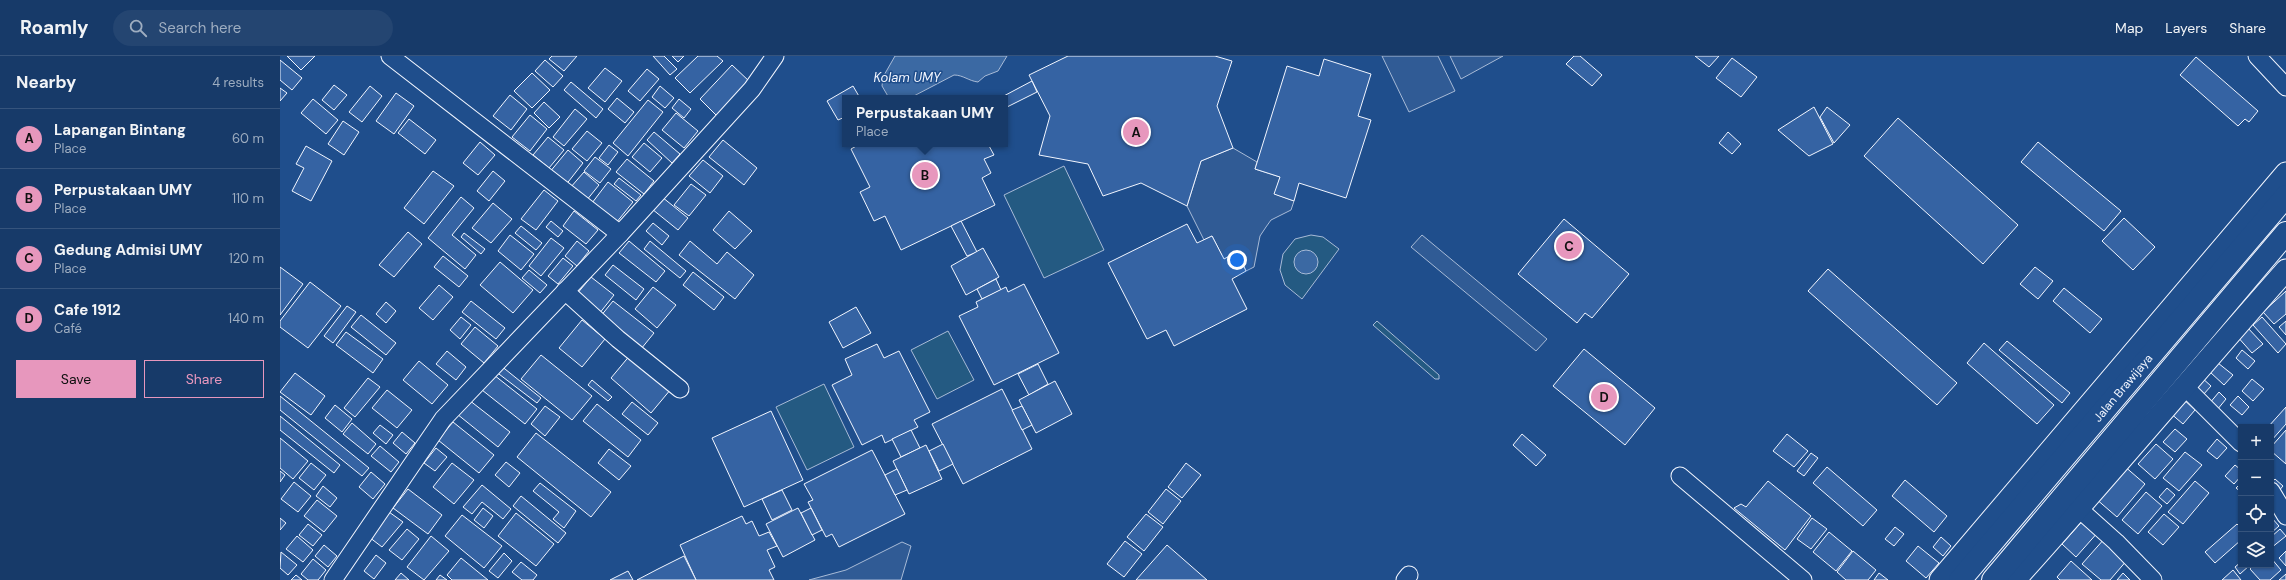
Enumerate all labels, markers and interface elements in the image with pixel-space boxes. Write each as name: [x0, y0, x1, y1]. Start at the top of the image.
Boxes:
search box: [113, 10, 393, 46]
text: Roamly: [20, 15, 89, 40]
icon: search: [127, 17, 149, 39]
text: Search here: [159, 18, 241, 38]
text: Map: [2115, 19, 2143, 37]
text: Layers: [2165, 19, 2207, 37]
text: Share: [2229, 19, 2266, 37]
water label: Kolam UMY: [874, 69, 942, 86]
text: Nearby: [16, 71, 76, 93]
text: 4 results: [212, 74, 264, 91]
popup: [842, 95, 1008, 147]
text: Perpustakaan UMY: [856, 103, 994, 123]
pin: A: [1123, 117, 1149, 147]
text: Lapangan Bintang: [54, 120, 186, 140]
text: Place: [856, 123, 888, 140]
text: A: [24, 130, 34, 147]
text: 60 m: [232, 130, 264, 147]
text: Place: [54, 140, 86, 157]
pin: B: [912, 160, 938, 190]
text: Perpustakaan UMY: [54, 180, 192, 200]
text: B: [25, 190, 33, 207]
text: 110 m: [232, 190, 264, 207]
text: Place: [54, 200, 86, 217]
pin: C: [1556, 231, 1582, 261]
text: Gedung Admisi UMY: [54, 240, 203, 260]
text: C: [24, 250, 34, 267]
text: 120 m: [229, 250, 264, 267]
your location: [1227, 250, 1247, 270]
text: Place: [54, 260, 86, 277]
text: Cafe 1912: [54, 300, 121, 320]
text: D: [24, 310, 34, 327]
text: 140 m: [228, 310, 264, 327]
text: Café: [54, 320, 82, 337]
street label: Jalan Brawijaya: [2090, 351, 2156, 425]
button: Save: [16, 360, 136, 398]
button: Share: [144, 360, 264, 398]
pin: D: [1591, 382, 1617, 412]
map controls: [2238, 424, 2274, 568]
button: +: [2238, 424, 2274, 460]
button: −: [2238, 460, 2274, 496]
button: locate: [2238, 496, 2274, 532]
button: layers: [2238, 532, 2274, 568]

